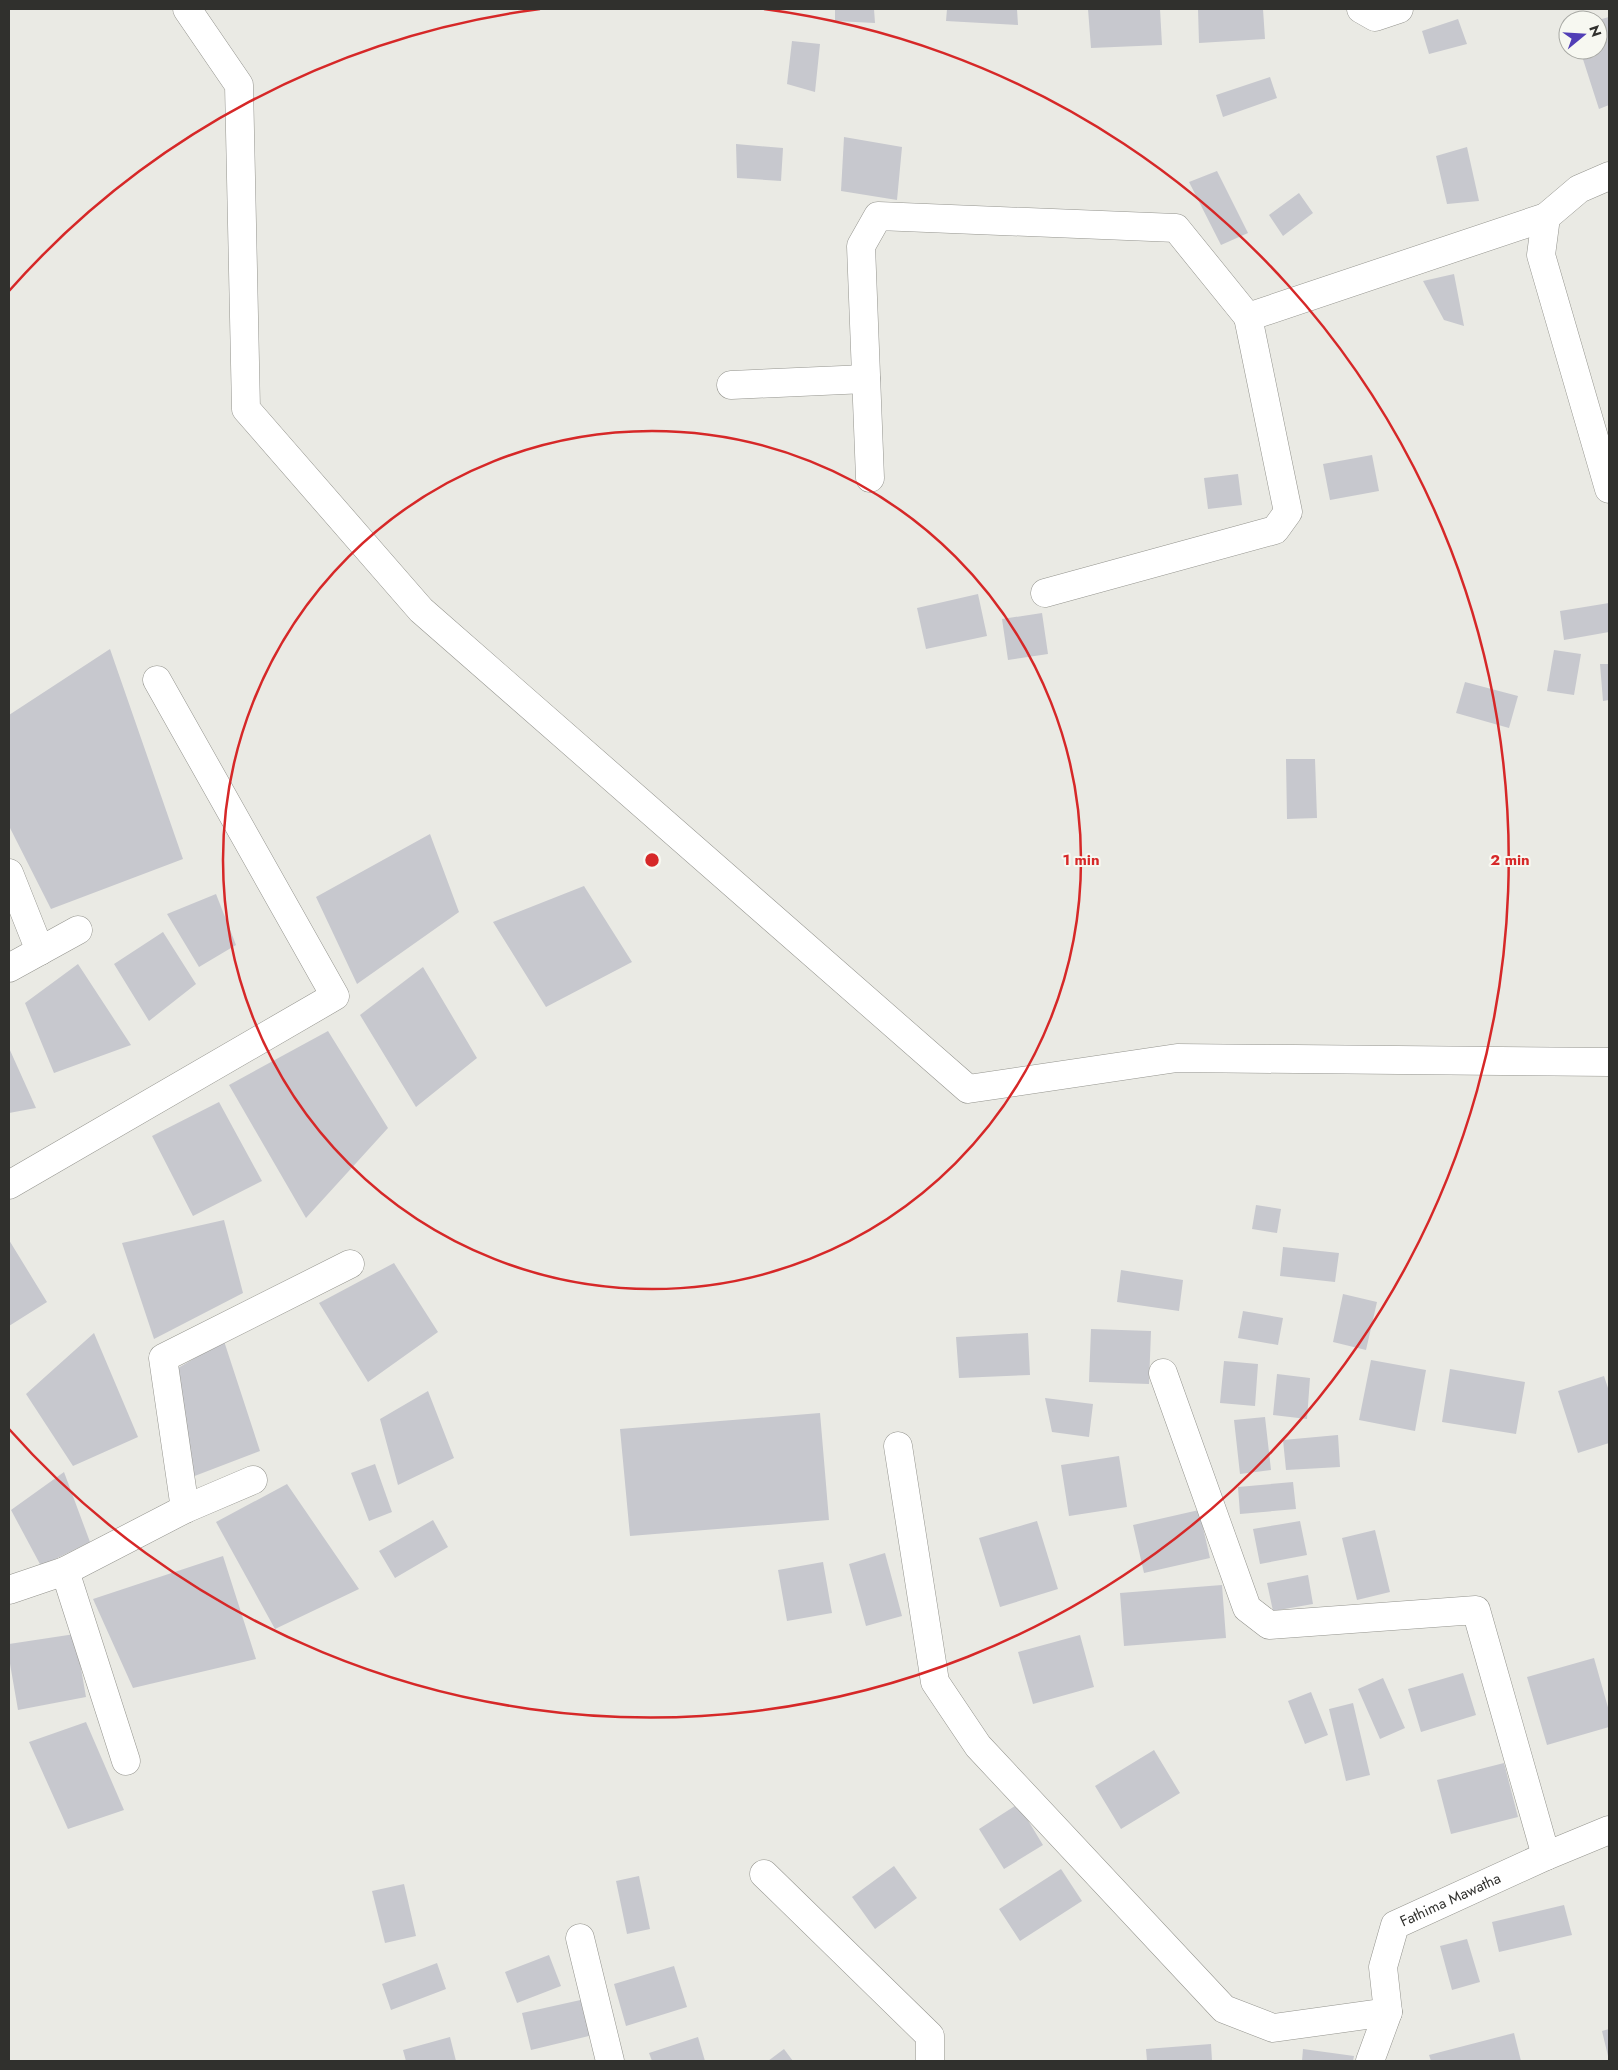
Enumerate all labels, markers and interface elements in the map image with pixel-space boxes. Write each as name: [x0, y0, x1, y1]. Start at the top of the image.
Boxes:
north arrow: [1558, 10, 1608, 60]
text: N: [1584, 23, 1607, 39]
text: 1 min: [1062, 849, 1100, 871]
text: 2 min: [1490, 849, 1530, 871]
centre of rings: [643, 851, 661, 869]
street label: Fathima Mawatha: [1396, 1867, 1504, 1932]

